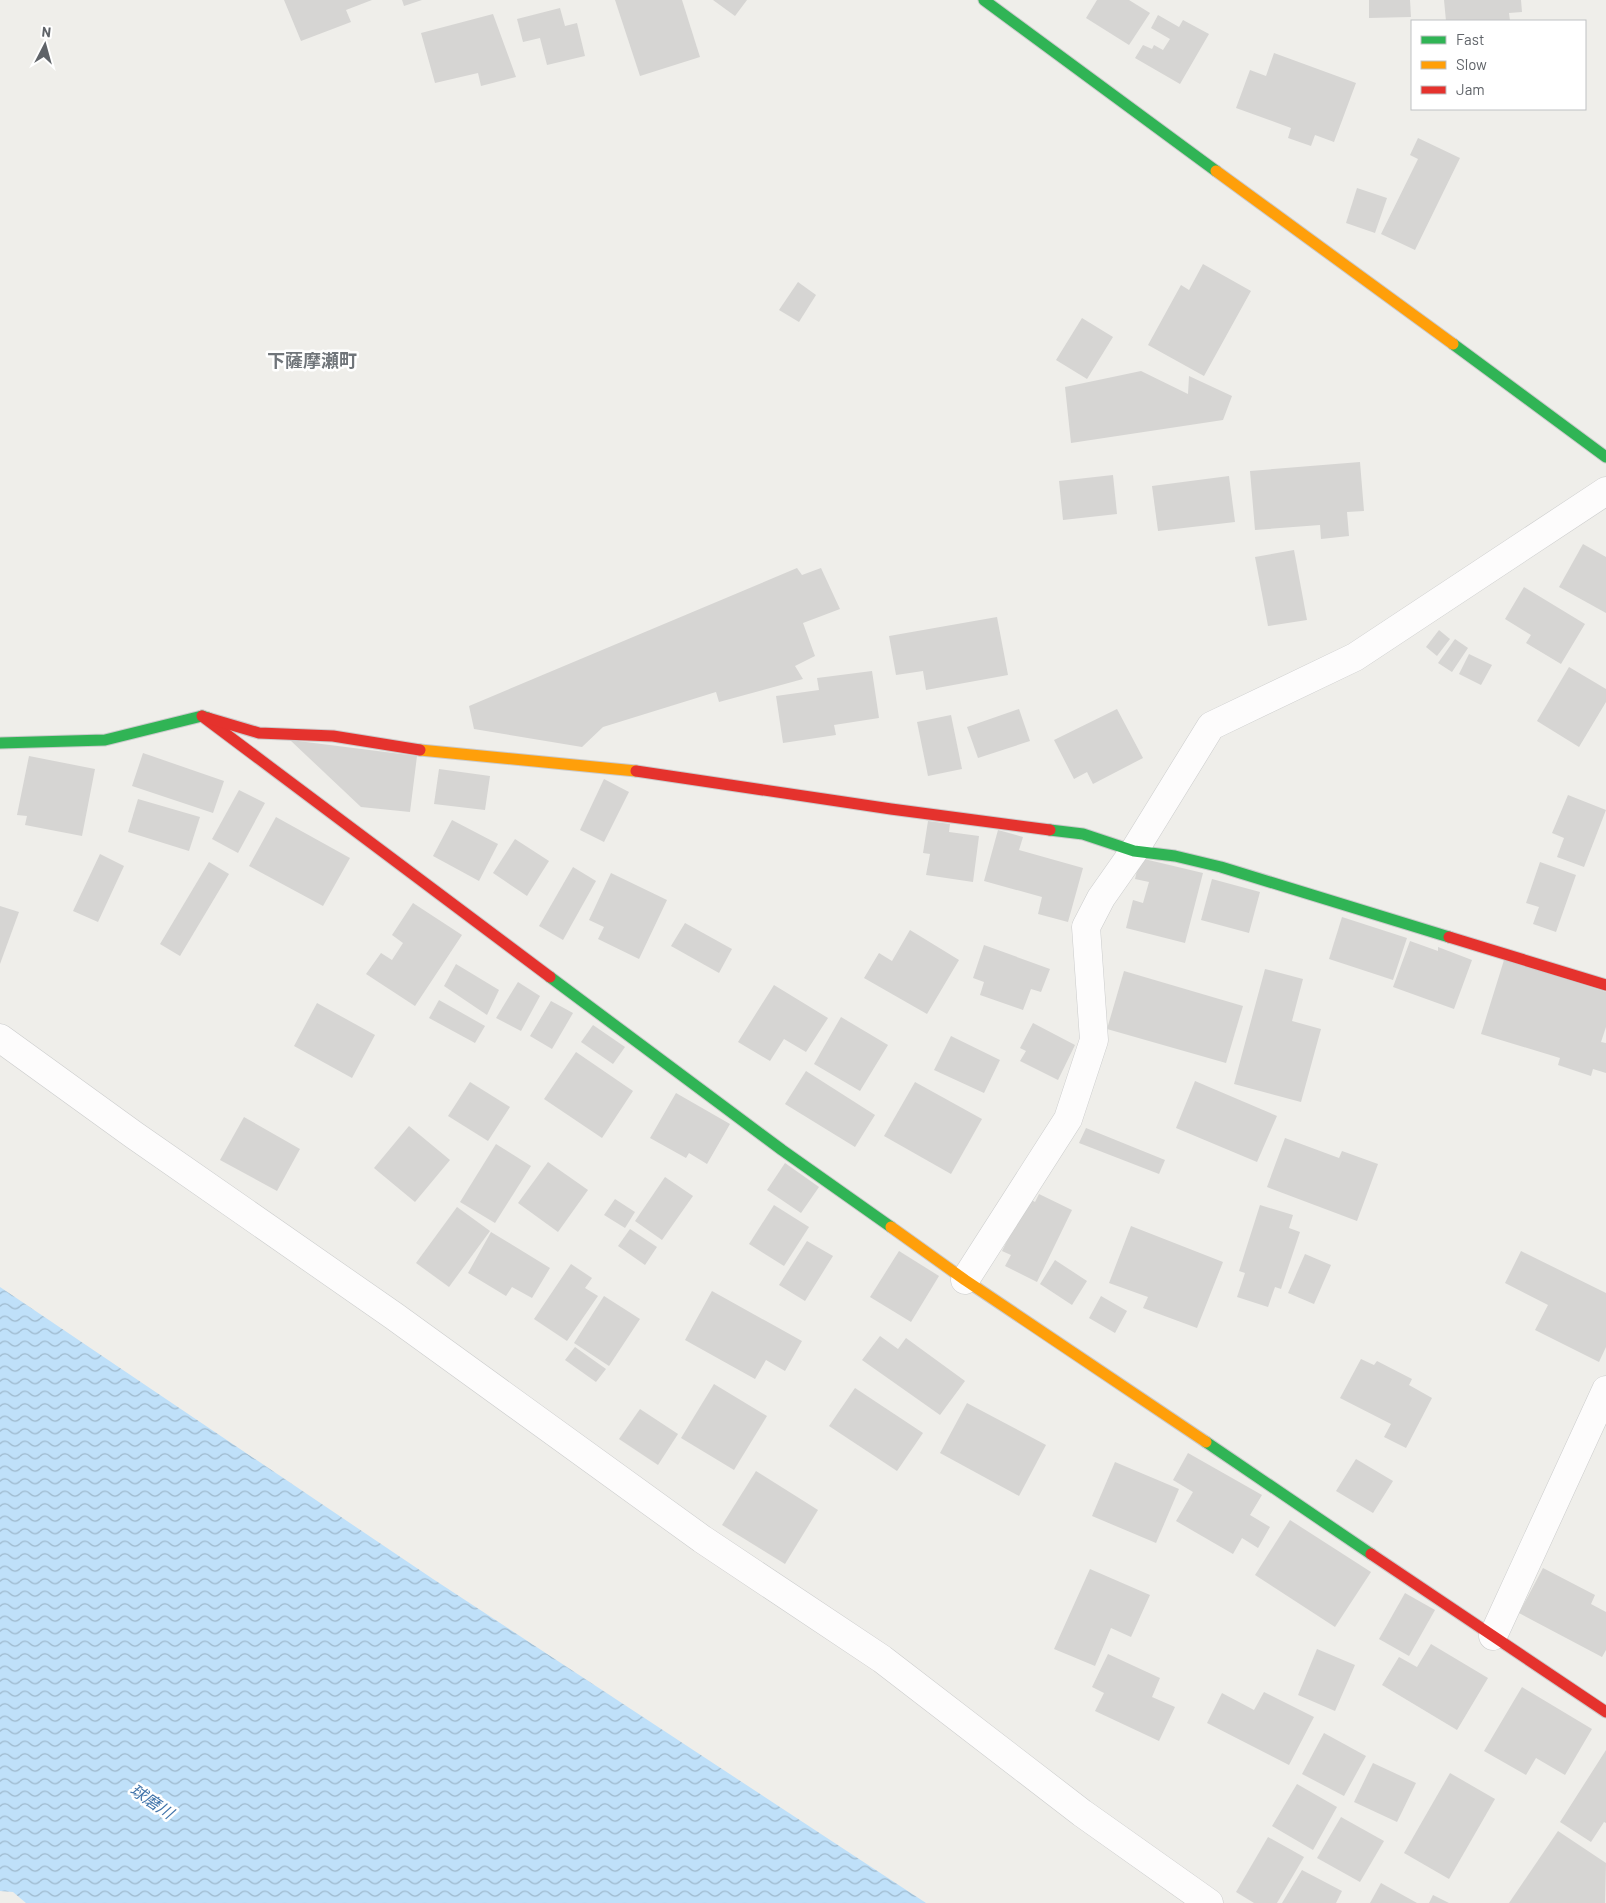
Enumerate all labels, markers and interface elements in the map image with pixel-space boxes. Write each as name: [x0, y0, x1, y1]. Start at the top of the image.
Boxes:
north arrow: [20, 20, 70, 70]
legend: [1411, 20, 1586, 110]
text: N: [41, 23, 52, 41]
text: Fast: [1456, 30, 1484, 48]
text: Slow: [1456, 55, 1487, 73]
text: Jam: [1456, 80, 1485, 98]
district label: 下薩摩瀬町: [267, 349, 357, 371]
water label: 球磨川: [127, 1779, 179, 1823]

